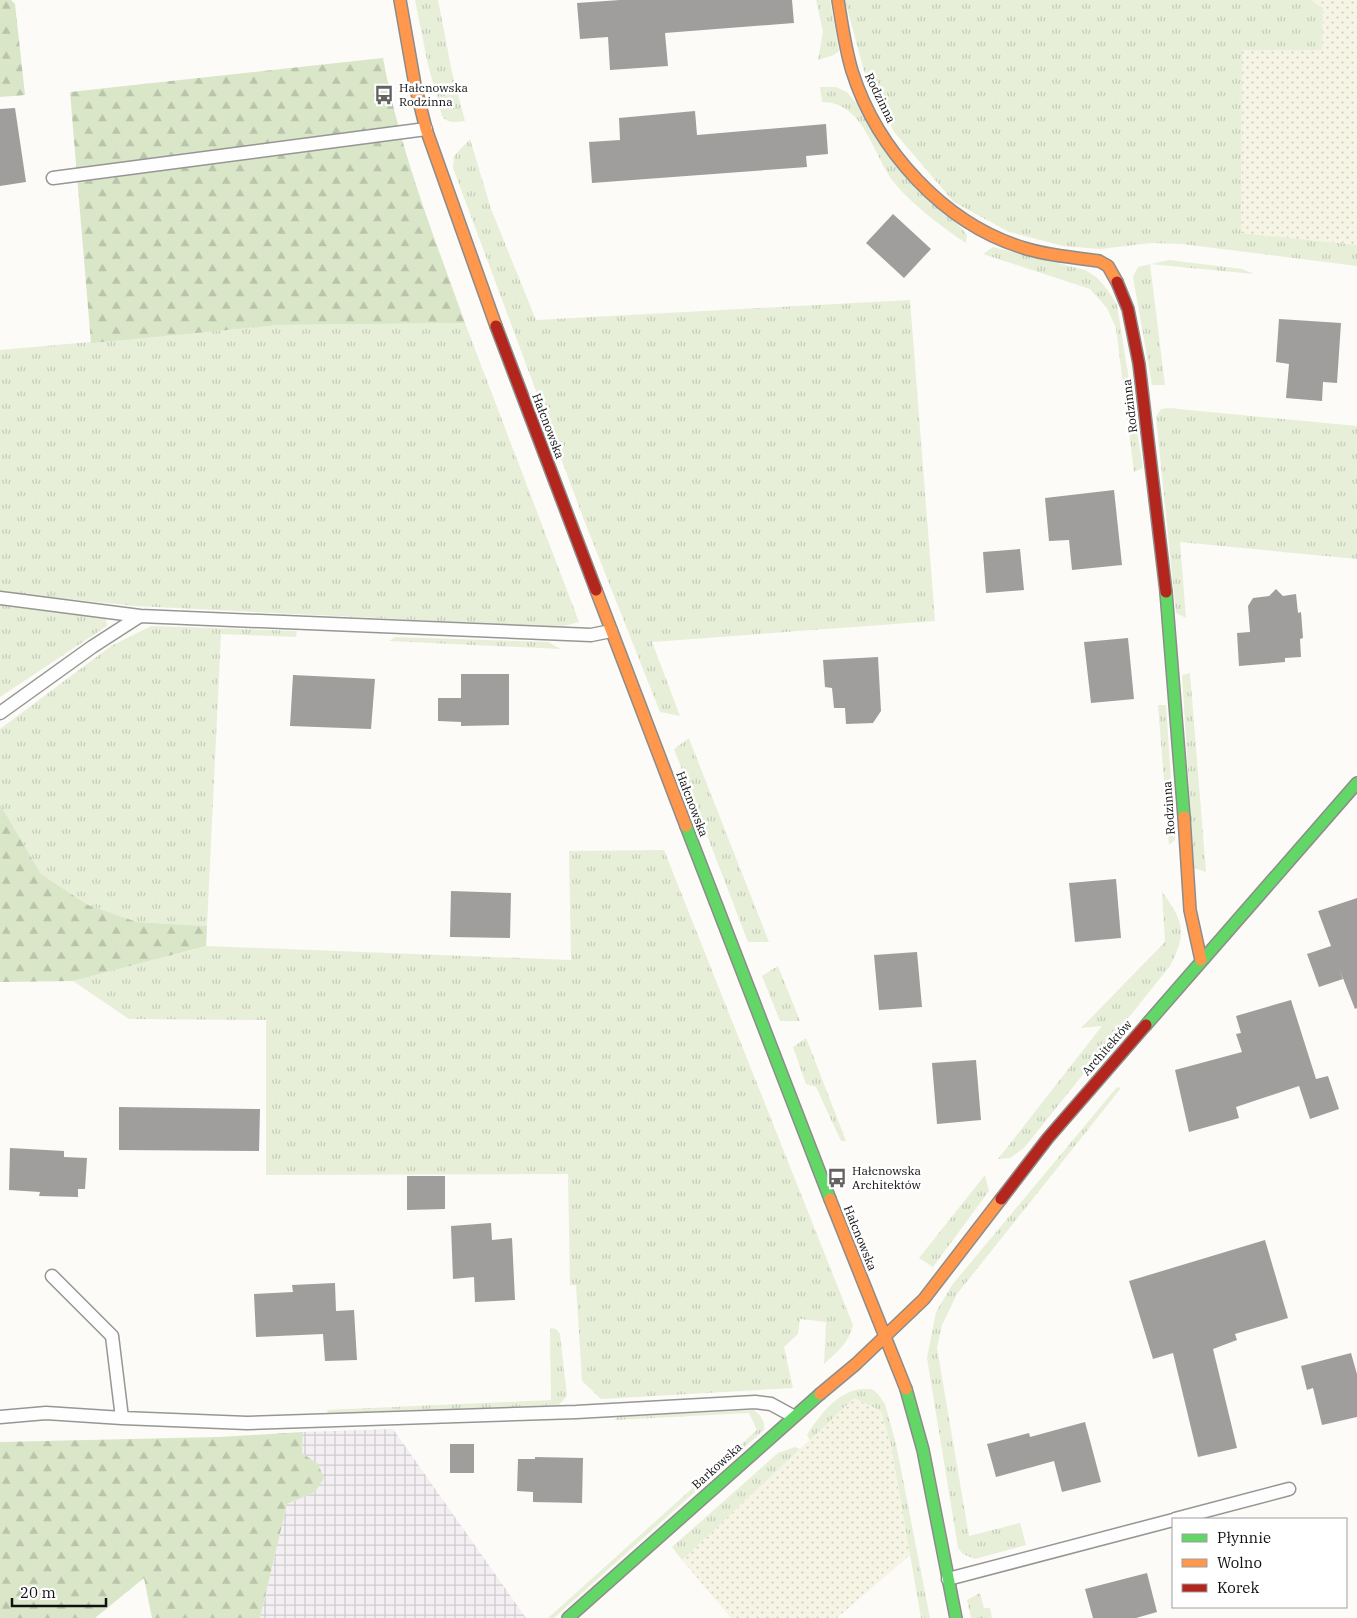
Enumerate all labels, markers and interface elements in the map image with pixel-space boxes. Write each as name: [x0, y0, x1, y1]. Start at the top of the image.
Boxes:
street label: Rodzinna: [862, 70, 899, 126]
place label: Hałcnowska Rodzinna: [399, 80, 468, 109]
bus stop icon: Hałcnowska Rodzinna: [373, 84, 395, 106]
street label: Rodzinna: [1119, 378, 1140, 434]
street label: Hałcnowska: [529, 391, 568, 461]
street label: Hałcnowska: [673, 769, 712, 839]
street label: Rodzinna: [1159, 780, 1178, 835]
street label: Architektów: [1078, 1016, 1135, 1079]
place label: Hałcnowska Architektów: [852, 1163, 921, 1192]
bus stop icon: Hałcnowska Architektów: [826, 1167, 848, 1189]
street label: Hałcnowska: [841, 1203, 881, 1273]
street label: Barkowska: [689, 1439, 745, 1492]
legend: [1172, 1518, 1347, 1608]
text: Płynnie: [1217, 1528, 1271, 1547]
text: Wolno: [1217, 1553, 1262, 1572]
scale bar: [12, 1576, 106, 1608]
text: Korek: [1217, 1578, 1259, 1597]
text: 20 m: [20, 1583, 56, 1602]

